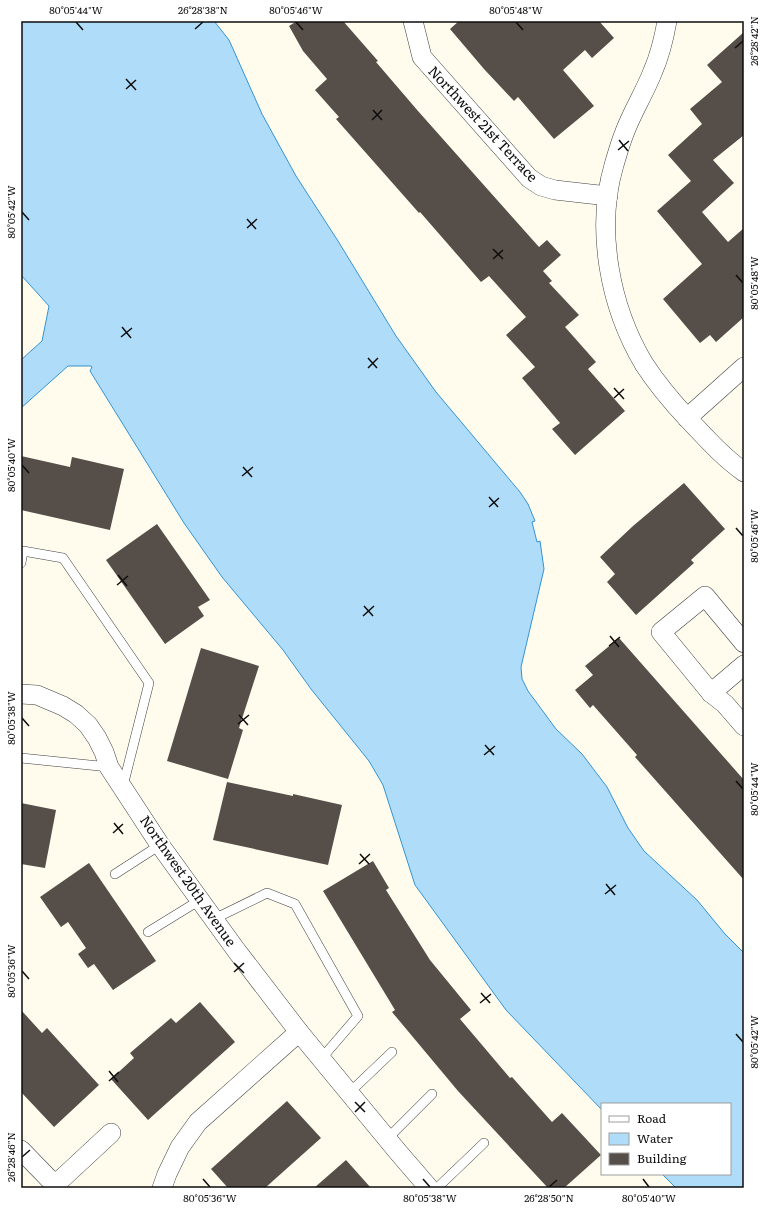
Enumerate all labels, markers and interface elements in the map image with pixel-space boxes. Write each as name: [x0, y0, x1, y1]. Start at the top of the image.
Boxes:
text: 80°05'44"W: [49, 2, 103, 17]
text: 26°28'38"N: [178, 2, 228, 17]
text: 80°05'46"W: [269, 2, 323, 17]
text: 80°05'48"W: [489, 2, 543, 17]
text: 26°28'42"N: [746, 16, 761, 66]
street label: Northwest 21st Terrace: [424, 61, 543, 186]
text: 80°05'42"W: [3, 185, 18, 239]
text: 80°05'48"W: [746, 256, 761, 310]
text: 80°05'40"W: [3, 438, 18, 492]
text: 80°05'46"W: [746, 509, 761, 563]
text: 80°05'38"W: [3, 691, 18, 745]
text: 80°05'44"W: [746, 762, 761, 816]
street label: Northwest 20th Avenue: [136, 811, 242, 950]
text: 80°05'36"W: [3, 944, 18, 998]
text: 80°05'42"W: [746, 1015, 761, 1069]
legend: [601, 1103, 731, 1175]
text: Road: [637, 1109, 667, 1127]
text: Water: [637, 1129, 673, 1147]
text: 26°28'46"N: [3, 1132, 18, 1182]
text: Building: [637, 1149, 687, 1167]
text: 80°05'36"W: [183, 1190, 237, 1205]
text: 80°05'38"W: [403, 1190, 457, 1205]
text: 26°28'50"N: [524, 1190, 574, 1205]
text: 80°05'40"W: [622, 1190, 676, 1205]

